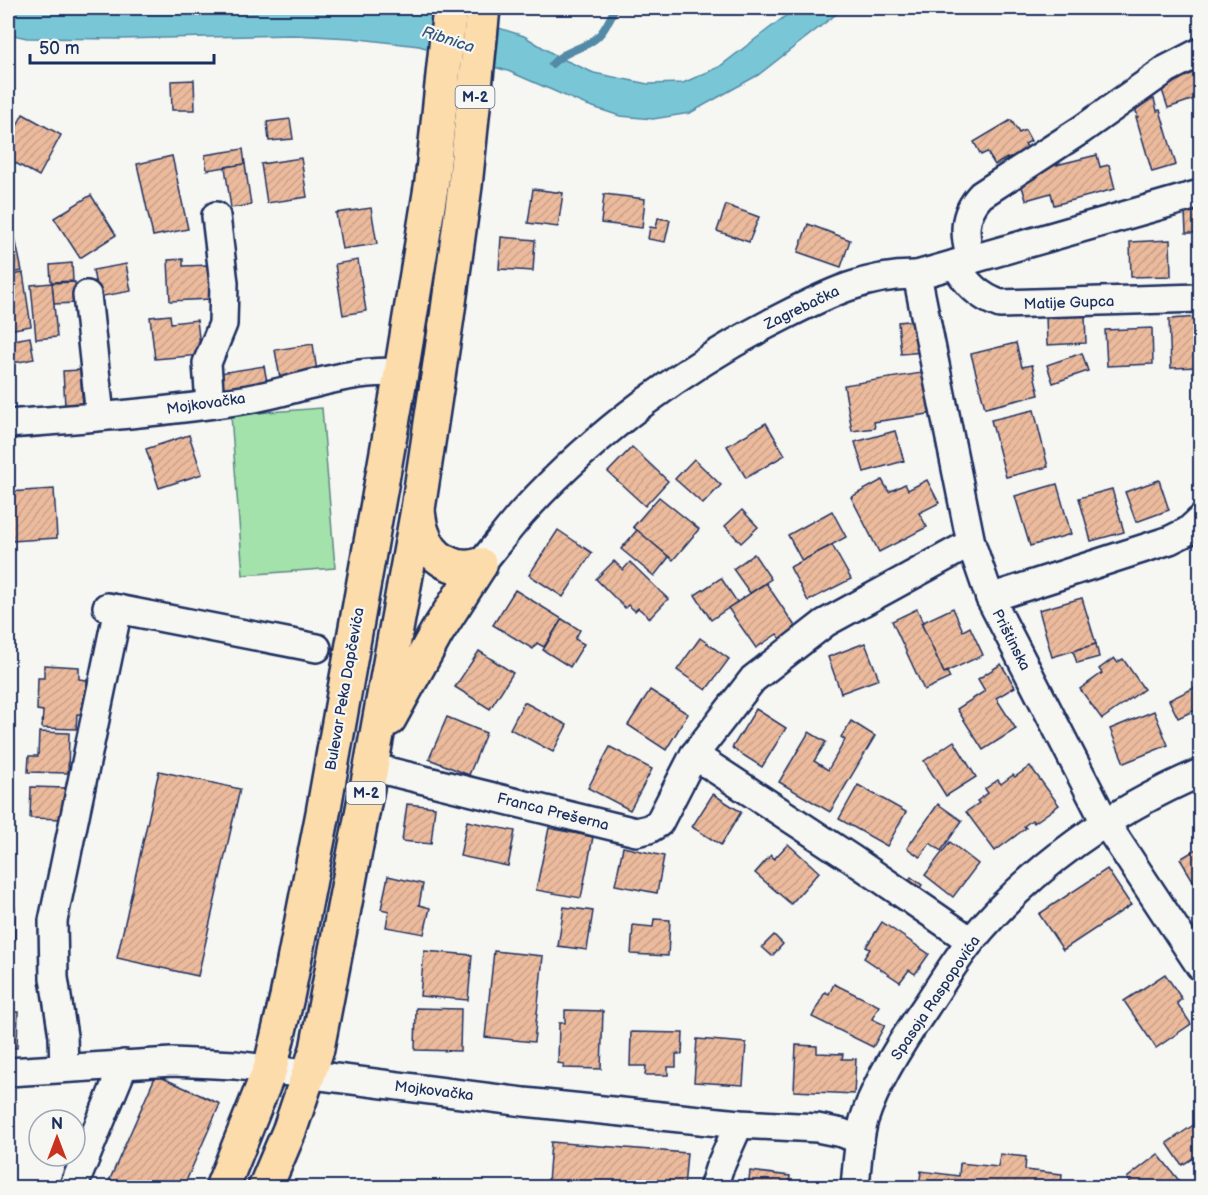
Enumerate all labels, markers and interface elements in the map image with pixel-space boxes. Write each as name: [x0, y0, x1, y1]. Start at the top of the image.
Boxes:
water label: Ribnica: [419, 23, 477, 57]
scale bar: [30, 27, 214, 65]
text: 50 m: [39, 38, 80, 59]
road number: M-2: [456, 86, 494, 108]
street label: Zagrebačka: [761, 282, 843, 335]
street label: Matije Gupca: [1023, 292, 1115, 314]
street label: Mojkovačka: [165, 389, 247, 419]
street label: Bulevar Peka Dapčevića: [321, 606, 369, 772]
street label: Prištinska: [987, 606, 1035, 674]
road number: M-2: [346, 782, 386, 804]
street label: Franca Prešerna: [495, 789, 611, 835]
street label: Spasoja Raspopovića: [887, 932, 985, 1064]
street label: Mojkovačka: [393, 1077, 475, 1105]
north arrow: [27, 1108, 87, 1168]
text: N: [51, 1115, 63, 1134]

